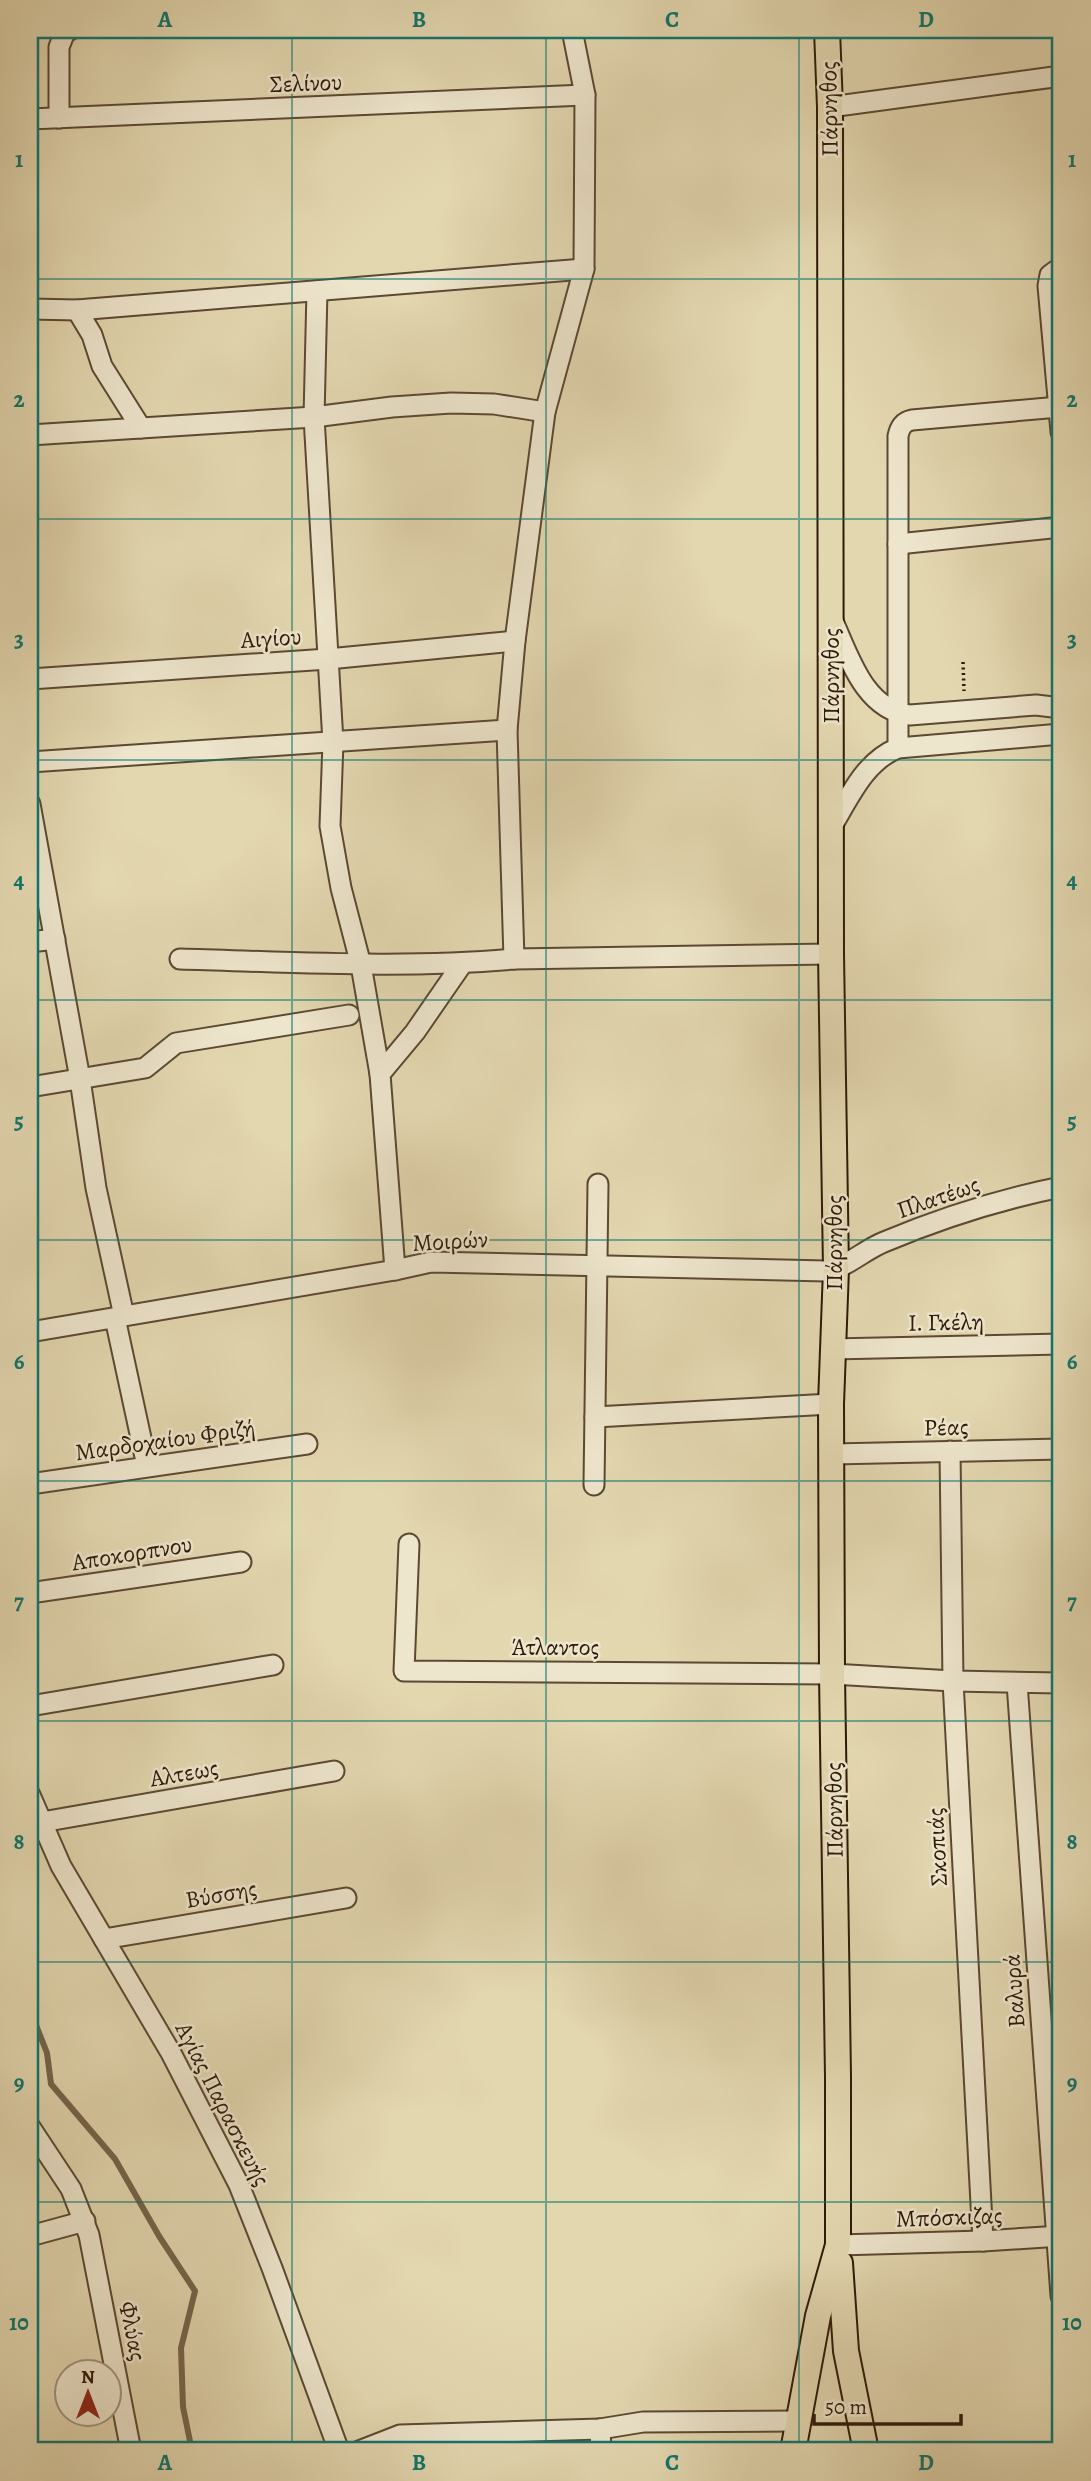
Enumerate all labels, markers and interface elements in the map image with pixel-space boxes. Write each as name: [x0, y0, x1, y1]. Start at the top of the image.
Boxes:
text: A: [157, 4, 173, 35]
text: B: [412, 4, 426, 35]
text: C: [665, 4, 679, 35]
text: D: [918, 4, 934, 35]
street label: Πάρνηθος: [812, 61, 846, 157]
street label: Σελίνου: [269, 66, 343, 100]
text: 1: [15, 144, 23, 175]
text: 1: [1068, 144, 1076, 175]
text: 2: [13, 384, 25, 415]
text: 2: [1066, 384, 1078, 415]
street label: Αιγίου: [239, 620, 302, 656]
text: 3: [14, 624, 24, 655]
text: 3: [1067, 624, 1077, 655]
street label: Πάρνηθος: [815, 628, 847, 724]
text: 4: [14, 865, 25, 896]
text: 4: [1067, 865, 1078, 896]
text: 5: [14, 1105, 24, 1136]
text: 5: [1067, 1105, 1077, 1136]
street label: Πλατέως: [892, 1168, 984, 1226]
street label: Πάρνηθος: [818, 1195, 850, 1291]
street label: Μοιρών: [411, 1223, 489, 1259]
street label: Ι. Γκέλη: [908, 1305, 984, 1339]
text: 6: [14, 1346, 25, 1377]
text: 6: [1067, 1346, 1078, 1377]
street label: Ρέας: [923, 1411, 969, 1443]
street label: Μαρδοχαίου Φριζή: [73, 1412, 257, 1468]
street label: Αποκορπνου: [69, 1528, 194, 1578]
text: 7: [14, 1586, 24, 1617]
text: 7: [1067, 1586, 1077, 1617]
street label: Άτλαντος: [511, 1631, 599, 1663]
street label: Αλτεως: [146, 1751, 221, 1795]
street label: Πάρνηθος: [817, 1762, 851, 1858]
street label: Σκοπιάς: [919, 1807, 955, 1887]
text: 8: [13, 1826, 25, 1857]
text: 8: [1066, 1826, 1078, 1857]
street label: Βύσσης: [183, 1872, 259, 1916]
street label: Βαλυρά: [995, 1953, 1033, 2029]
street label: Αγίας Παρασκευής: [167, 2016, 278, 2191]
text: 9: [14, 2067, 24, 2098]
text: 9: [1067, 2067, 1077, 2098]
street label: Μπόσκιζας: [895, 2199, 1003, 2235]
street label: Φλύας: [112, 2298, 154, 2364]
text: 10: [9, 2307, 29, 2338]
text: 10: [1062, 2307, 1082, 2338]
north arrow: [52, 2358, 122, 2428]
text: N: [81, 2364, 95, 2390]
scale bar: [814, 2383, 962, 2427]
text: 50 m: [825, 2393, 867, 2421]
text: A: [157, 2447, 173, 2478]
text: B: [412, 2447, 426, 2478]
text: C: [665, 2447, 679, 2478]
text: D: [918, 2447, 934, 2478]

